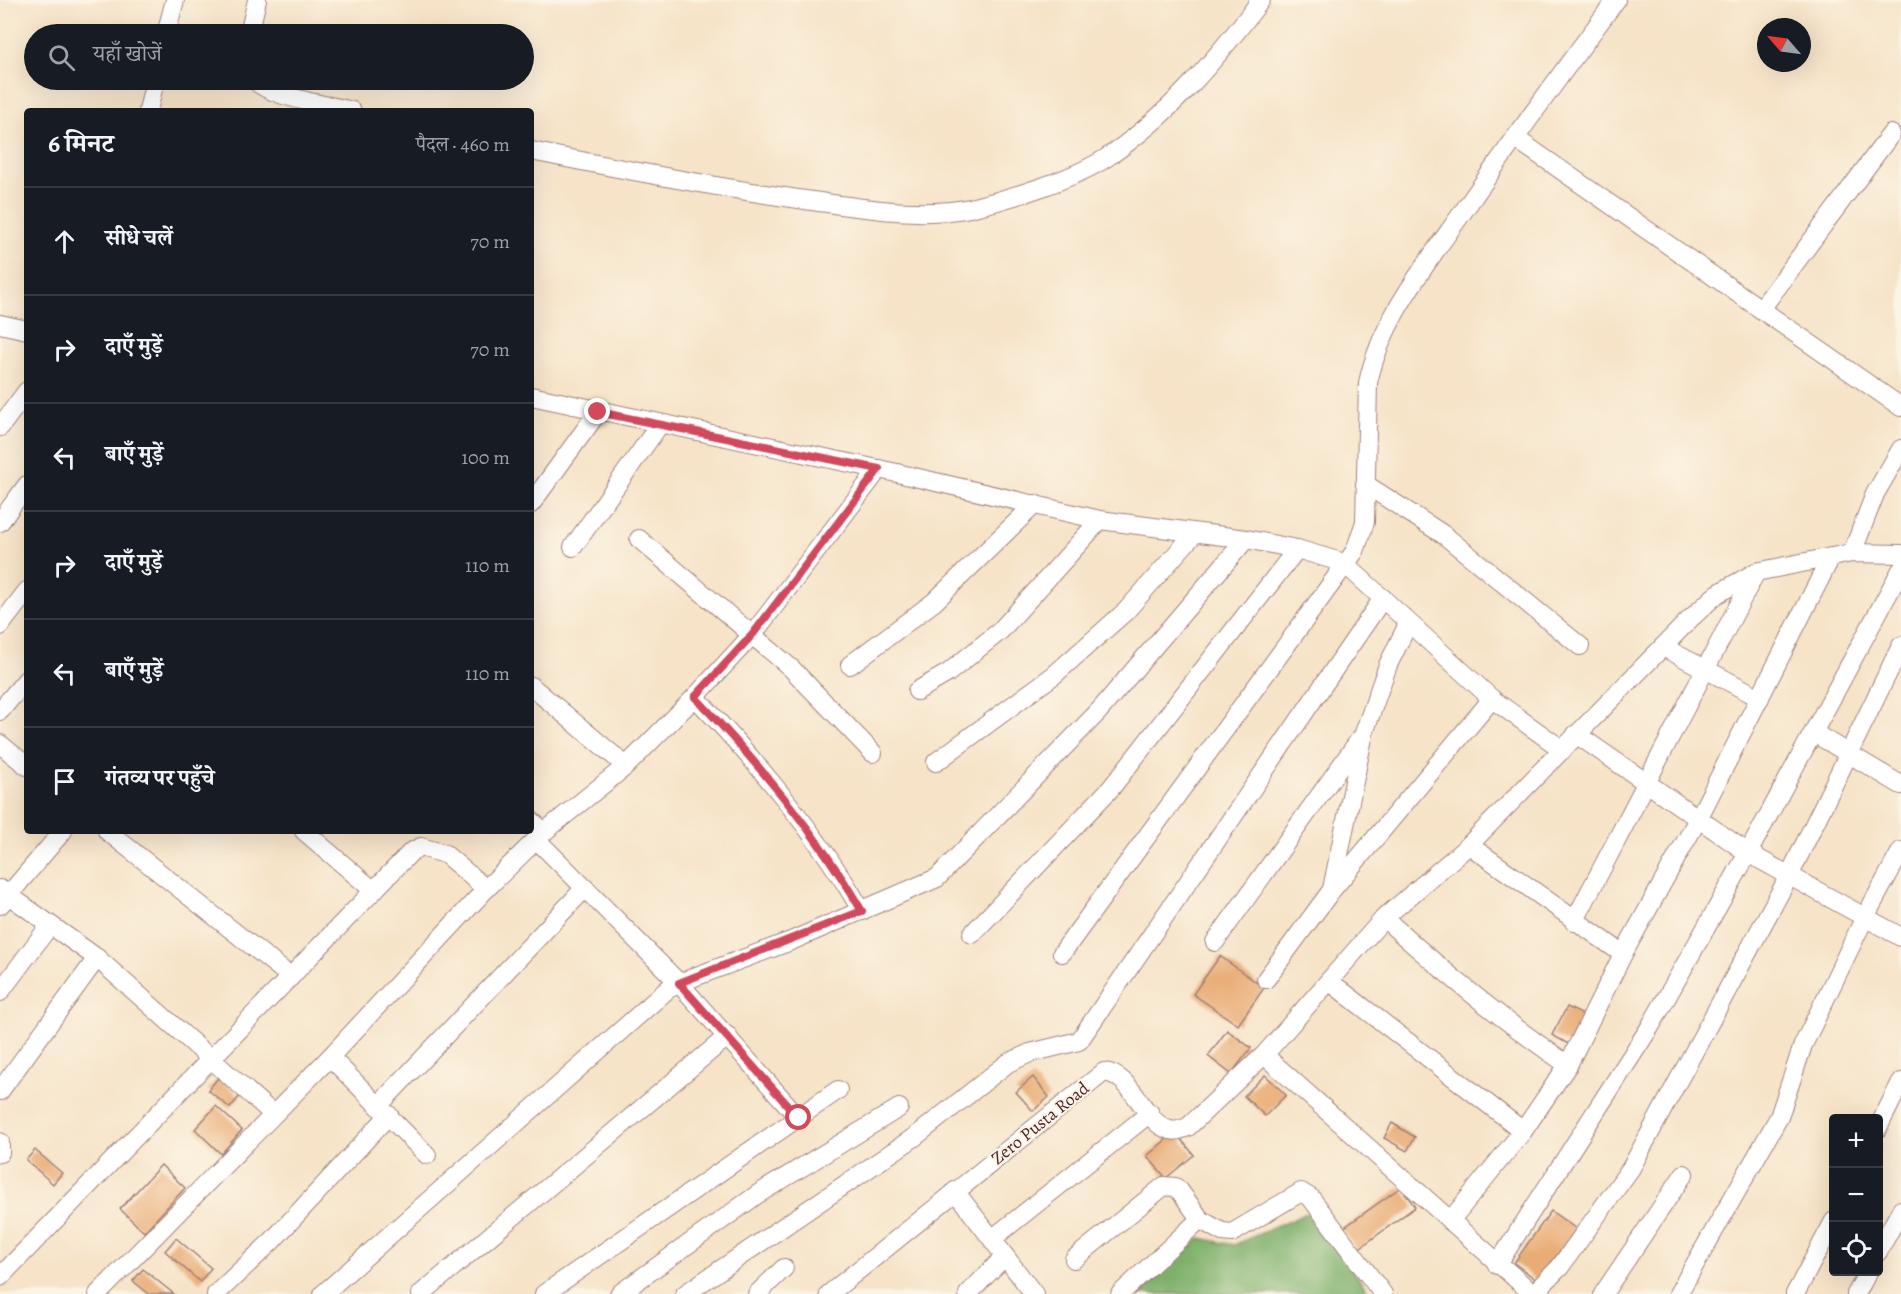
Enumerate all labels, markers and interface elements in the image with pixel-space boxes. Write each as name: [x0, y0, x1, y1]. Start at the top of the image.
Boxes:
north arrow: [1757, 18, 1811, 72]
search box: [24, 24, 534, 90]
text: यहाँ खोजें: [93, 39, 162, 69]
icon: search: [45, 41, 78, 74]
text: 6 मिनट: [48, 126, 114, 161]
text: पैदल · 460 m: [416, 131, 510, 158]
text: सीधे चलें: [105, 223, 173, 253]
icon: ahead: [48, 225, 81, 258]
text: 70 m: [470, 228, 510, 255]
text: दाएँ मुड़ें: [105, 331, 163, 361]
icon: right: [48, 333, 81, 366]
text: 70 m: [470, 336, 510, 363]
route end: [584, 398, 610, 424]
text: बाएँ मुड़ें: [105, 439, 163, 469]
icon: left: [48, 441, 81, 474]
text: 100 m: [461, 444, 510, 471]
text: दाएँ मुड़ें: [105, 547, 163, 577]
icon: right: [48, 549, 81, 582]
text: 110 m: [465, 552, 510, 579]
text: बाएँ मुड़ें: [105, 655, 163, 685]
icon: left: [48, 657, 81, 690]
text: 110 m: [465, 660, 510, 687]
text: गंतव्य पर पहुँचे: [105, 763, 214, 793]
icon: arrive: [48, 765, 81, 798]
street label: Zero Pusta Road: [986, 1076, 1094, 1170]
route start: [785, 1104, 811, 1130]
map controls: [1829, 1114, 1883, 1276]
button: +: [1829, 1114, 1883, 1168]
button: −: [1829, 1168, 1883, 1222]
button: locate: [1829, 1222, 1883, 1276]

